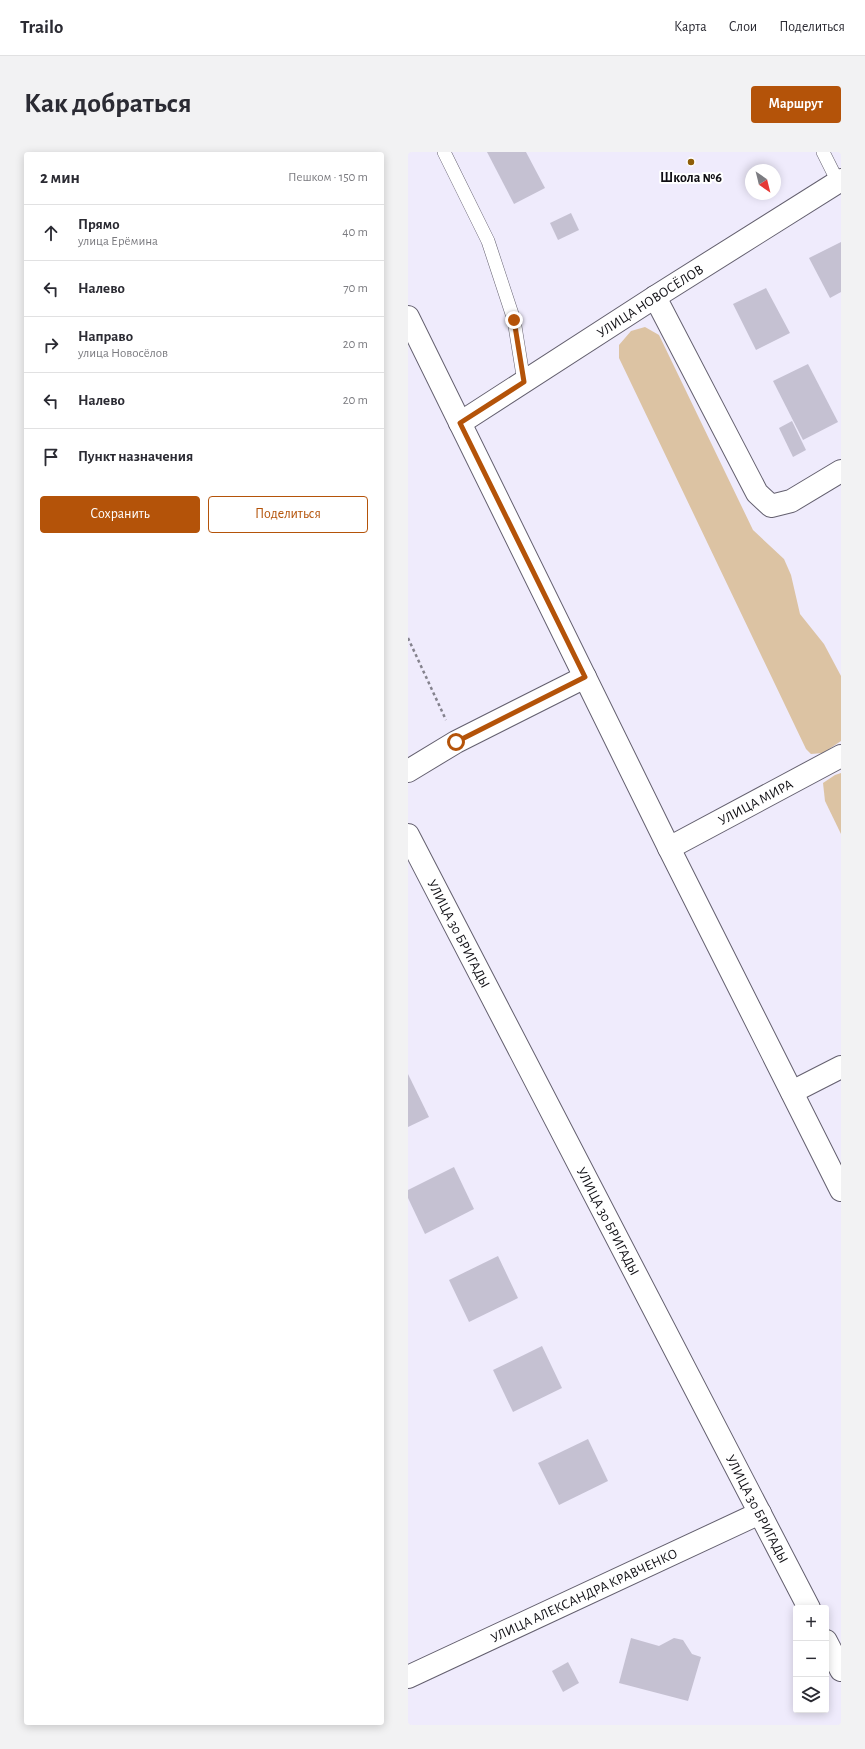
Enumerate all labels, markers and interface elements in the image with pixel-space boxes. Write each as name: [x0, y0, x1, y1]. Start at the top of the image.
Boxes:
text: Trailo: [20, 18, 63, 37]
text: Карта: [674, 20, 707, 34]
text: Слои: [729, 20, 757, 34]
text: Поделиться: [779, 20, 845, 34]
button: Маршрут: [751, 86, 841, 123]
text: Как добраться: [24, 90, 192, 118]
marker: Школа №6: [686, 157, 696, 167]
north arrow: [745, 164, 781, 200]
text: 2 мин: [40, 169, 80, 186]
text: Пешком · 150 m: [288, 171, 368, 184]
place label: Школа №6: [660, 171, 722, 185]
text: Прямо: [78, 217, 120, 232]
icon: ahead: [40, 222, 62, 244]
text: 40 m: [342, 226, 368, 239]
text: улица Ерёмина: [78, 235, 158, 248]
street label: УЛИЦА НОВОСЁЛОВ: [595, 262, 706, 340]
icon: left: [40, 278, 62, 300]
text: Налево: [78, 281, 125, 296]
text: 70 m: [343, 282, 368, 295]
route end: [505, 311, 523, 329]
text: Направо: [78, 329, 133, 344]
icon: right: [40, 334, 62, 356]
text: 20 m: [343, 338, 368, 351]
text: улица Новосёлов: [78, 347, 168, 360]
icon: left: [40, 390, 62, 412]
text: Налево: [78, 393, 125, 408]
text: 20 m: [343, 394, 368, 407]
icon: arrive: [40, 446, 62, 468]
text: Пункт назначения: [78, 449, 193, 464]
button: Сохранить: [40, 496, 200, 533]
button: Поделиться: [208, 496, 368, 533]
route start: [447, 733, 465, 751]
street label: УЛИЦА МИРА: [716, 777, 796, 828]
street label: УЛИЦА 30 БРИГАДЫ: [424, 878, 492, 990]
street label: УЛИЦА 30 БРИГАДЫ: [574, 1165, 641, 1278]
street label: УЛИЦА 30 БРИГАДЫ: [723, 1453, 790, 1566]
street label: УЛИЦА АЛЕКСАНДРА КРАВЧЕНКО: [489, 1547, 680, 1645]
map controls: [793, 1605, 829, 1713]
button: +: [793, 1605, 829, 1641]
button: −: [793, 1641, 829, 1677]
button: layers: [793, 1677, 829, 1713]

